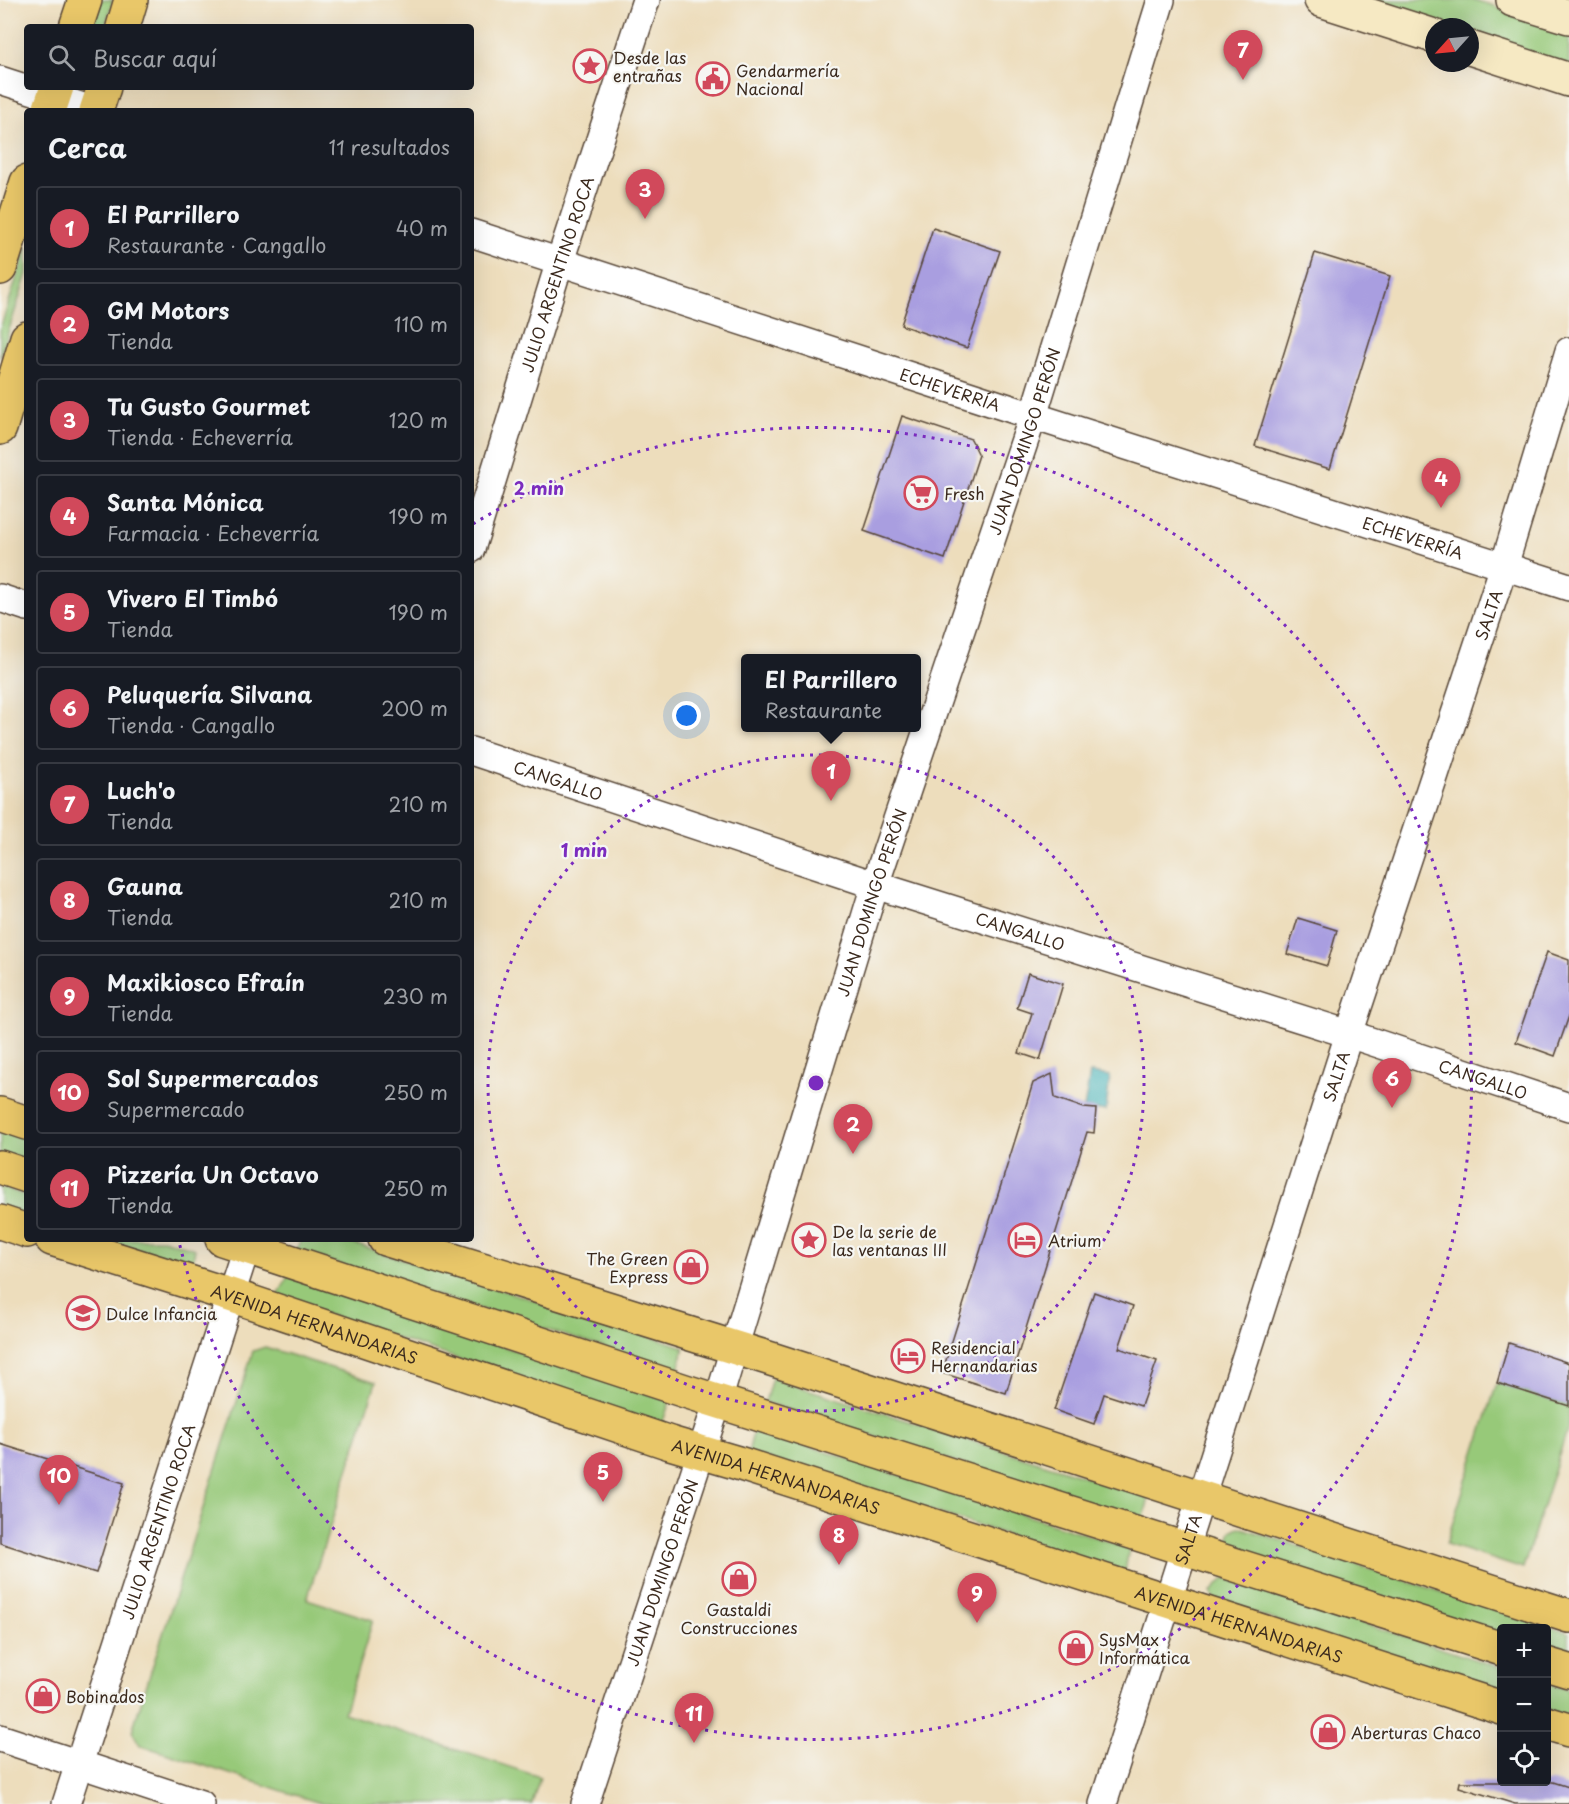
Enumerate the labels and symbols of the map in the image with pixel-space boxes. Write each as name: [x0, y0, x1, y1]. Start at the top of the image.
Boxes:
north arrow: [1425, 18, 1479, 72]
pin: 7: [1224, 31, 1262, 80]
place label: Desde las entrañas: [613, 45, 686, 87]
place icon: Desde las entrañas: [572, 48, 608, 84]
place label: Gendarmería Nacional: [736, 58, 839, 100]
public building icon: Gendarmería Nacional: [695, 61, 731, 97]
pin: 3: [626, 170, 664, 219]
street label: JULIO ARGENTINO ROCA: [514, 173, 599, 375]
street label: JUAN DOMINGO PERÓN: [982, 344, 1065, 538]
street label: ECHEVERRÍA: [897, 362, 1003, 417]
pin: 4: [1422, 458, 1460, 508]
text: 2 min: [514, 474, 564, 501]
supermarket icon: Fresh: [903, 475, 939, 511]
place label: Fresh: [944, 481, 984, 505]
street label: ECHEVERRÍA: [1360, 510, 1466, 565]
street label: SALTA: [1468, 586, 1507, 643]
your location: [672, 701, 701, 730]
pin: 1: [812, 752, 850, 801]
street label: CANGALLO: [511, 754, 606, 806]
street label: JUAN DOMINGO PERÓN: [830, 805, 912, 999]
text: 1 min: [561, 836, 607, 863]
street label: CANGALLO: [973, 905, 1068, 956]
street label: SALTA: [1316, 1048, 1355, 1105]
street label: CANGALLO: [1436, 1053, 1531, 1104]
pin: 6: [1372, 1058, 1412, 1108]
centre of rings: [806, 1073, 826, 1093]
pin: 2: [834, 1104, 872, 1154]
place label: De la serie de las ventanas III: [832, 1219, 947, 1261]
place icon: De la serie de las ventanas III: [791, 1222, 827, 1258]
hotel icon: Atrium: [1007, 1222, 1043, 1258]
place label: Atrium: [1048, 1228, 1101, 1252]
place label: The Green Express: [586, 1246, 668, 1288]
shop icon: The Green Express: [673, 1249, 709, 1285]
street label: AVENIDA HERNANDARIAS: [208, 1278, 421, 1369]
school or university icon: Dulce Infancia: [65, 1295, 101, 1331]
place label: Dulce Infancia: [106, 1301, 217, 1325]
place label: Residencial Hernandarias: [931, 1335, 1038, 1377]
hotel icon: Residencial Hernandarias: [890, 1338, 926, 1374]
street label: JULIO ARGENTINO ROCA: [115, 1421, 200, 1622]
street label: AVENIDA HERNANDARIAS: [669, 1432, 883, 1520]
pin: 5: [584, 1452, 622, 1502]
pin: 10: [40, 1456, 78, 1505]
street label: JUAN DOMINGO PERÓN: [619, 1476, 704, 1669]
street label: SALTA: [1168, 1511, 1207, 1568]
pin: 8: [820, 1516, 858, 1565]
shop icon: Gastaldi Construcciones: [721, 1561, 757, 1597]
pin: 9: [958, 1574, 996, 1623]
street label: AVENIDA HERNANDARIAS: [1132, 1579, 1346, 1668]
place label: Gastaldi Construcciones: [680, 1597, 798, 1639]
place label: SysMax Informática: [1099, 1627, 1190, 1669]
shop icon: SysMax Informática: [1058, 1630, 1094, 1666]
shop icon: Bobinados: [25, 1678, 61, 1714]
place label: Bobinados: [66, 1684, 144, 1708]
pin: 11: [674, 1694, 714, 1743]
shop icon: Aberturas Chaco: [1310, 1714, 1346, 1750]
place label: Aberturas Chaco: [1351, 1720, 1481, 1744]

